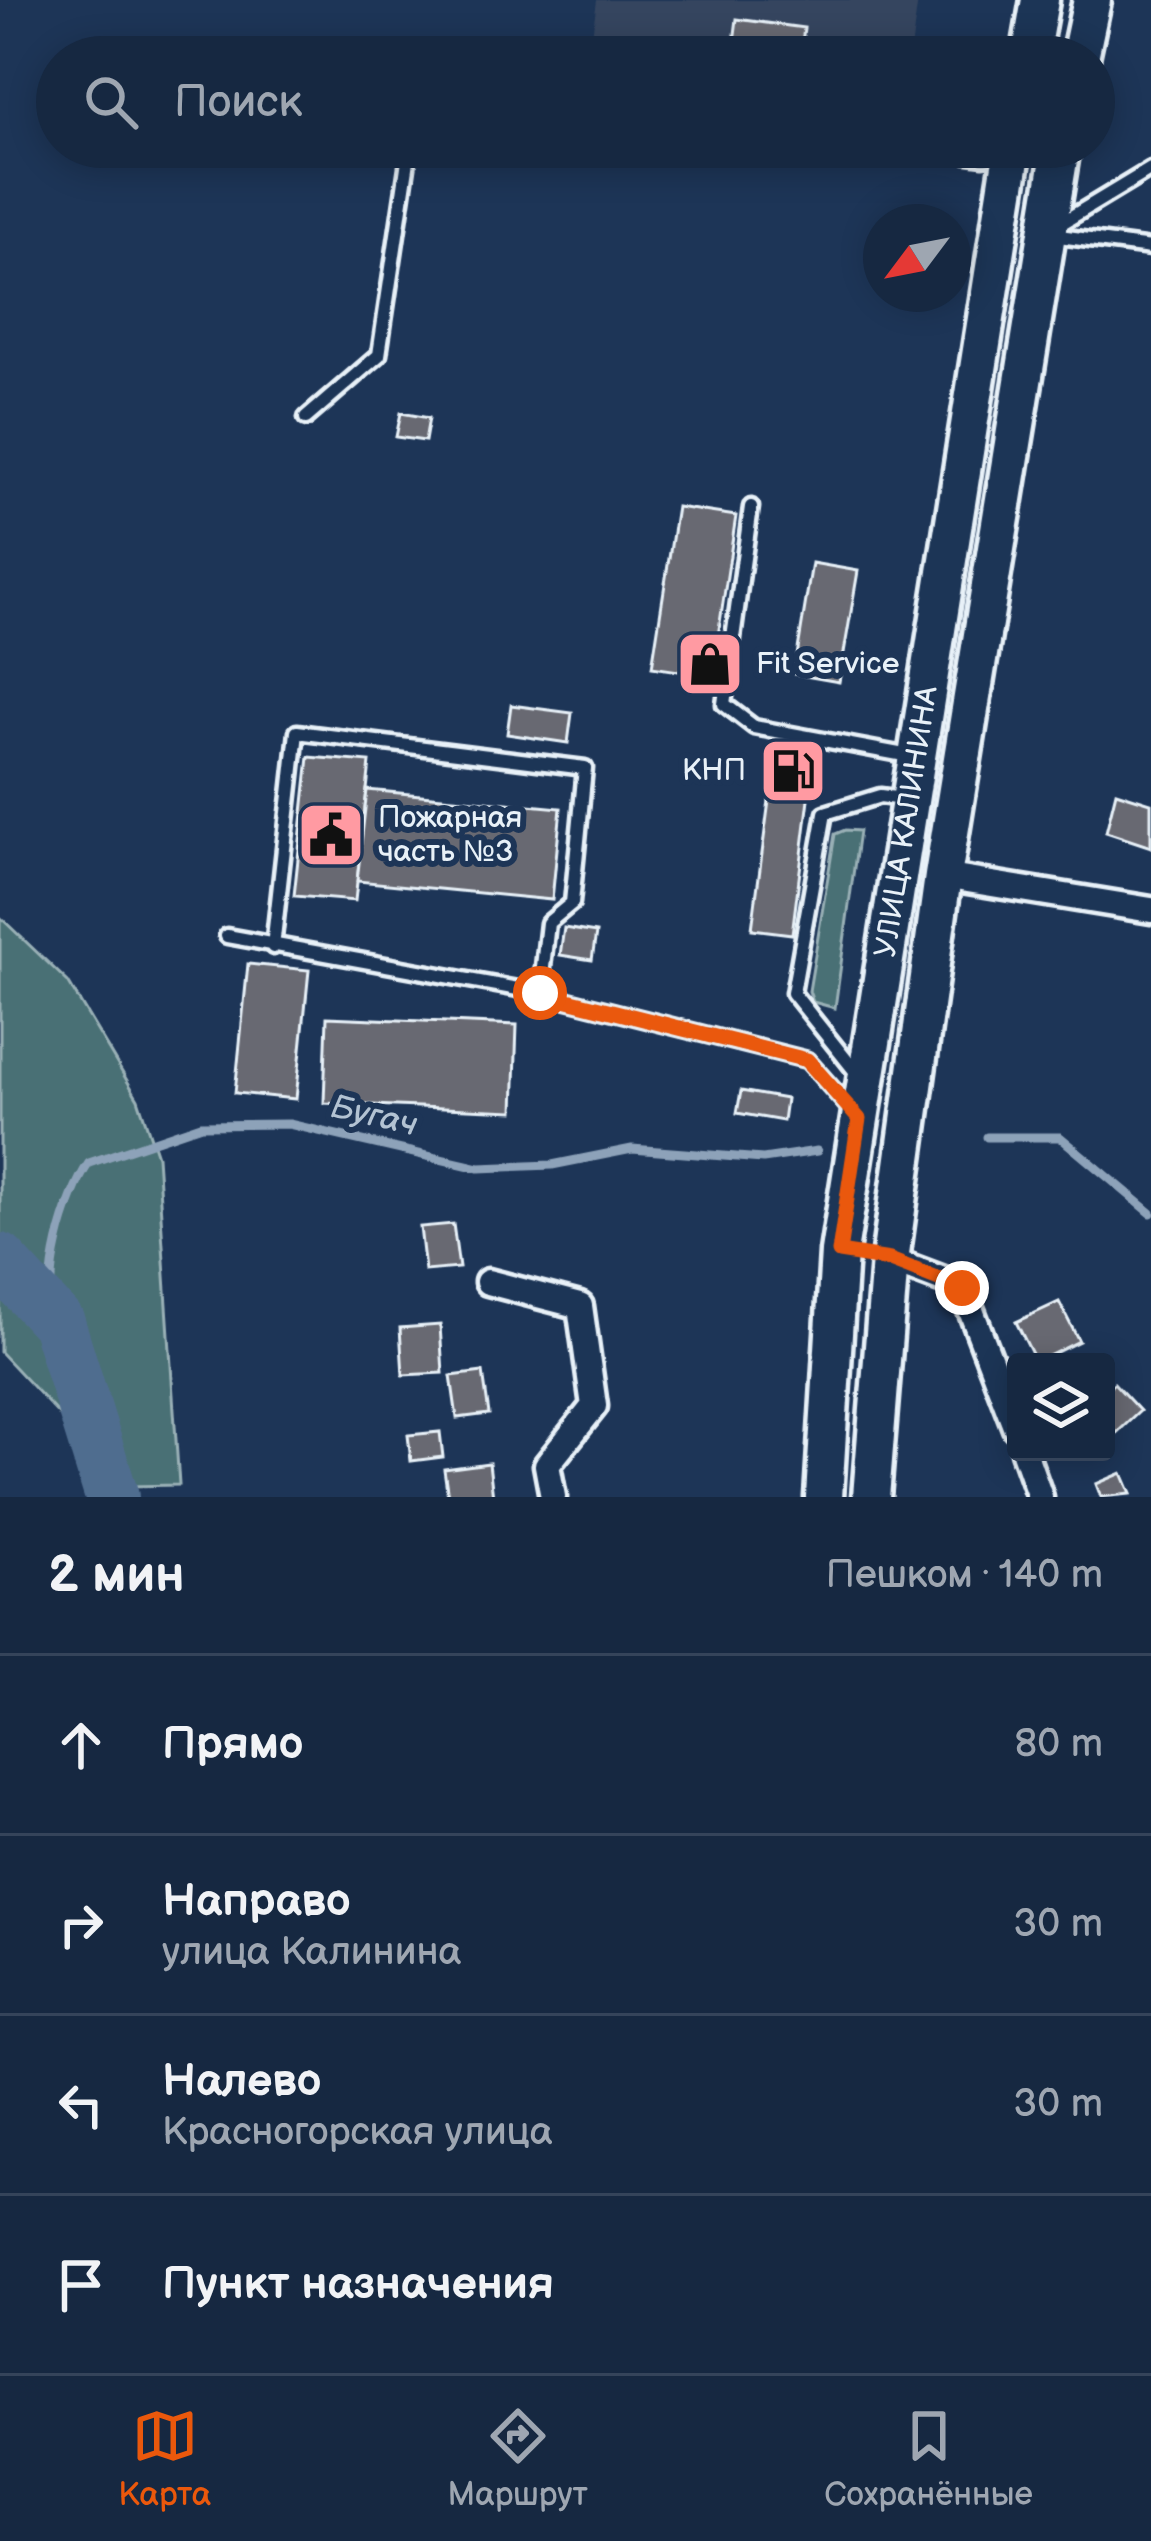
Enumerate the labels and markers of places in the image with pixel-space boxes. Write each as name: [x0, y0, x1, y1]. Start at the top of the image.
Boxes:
shop icon: Fit Service: [675, 629, 745, 699]
place label: Fit Service: [756, 646, 900, 682]
fuel station icon: КНП: [758, 736, 828, 806]
place label: КНП: [682, 753, 746, 789]
public building icon: Пожарная часть №3: [296, 800, 366, 870]
place label: Пожарная часть №3: [378, 800, 522, 870]

